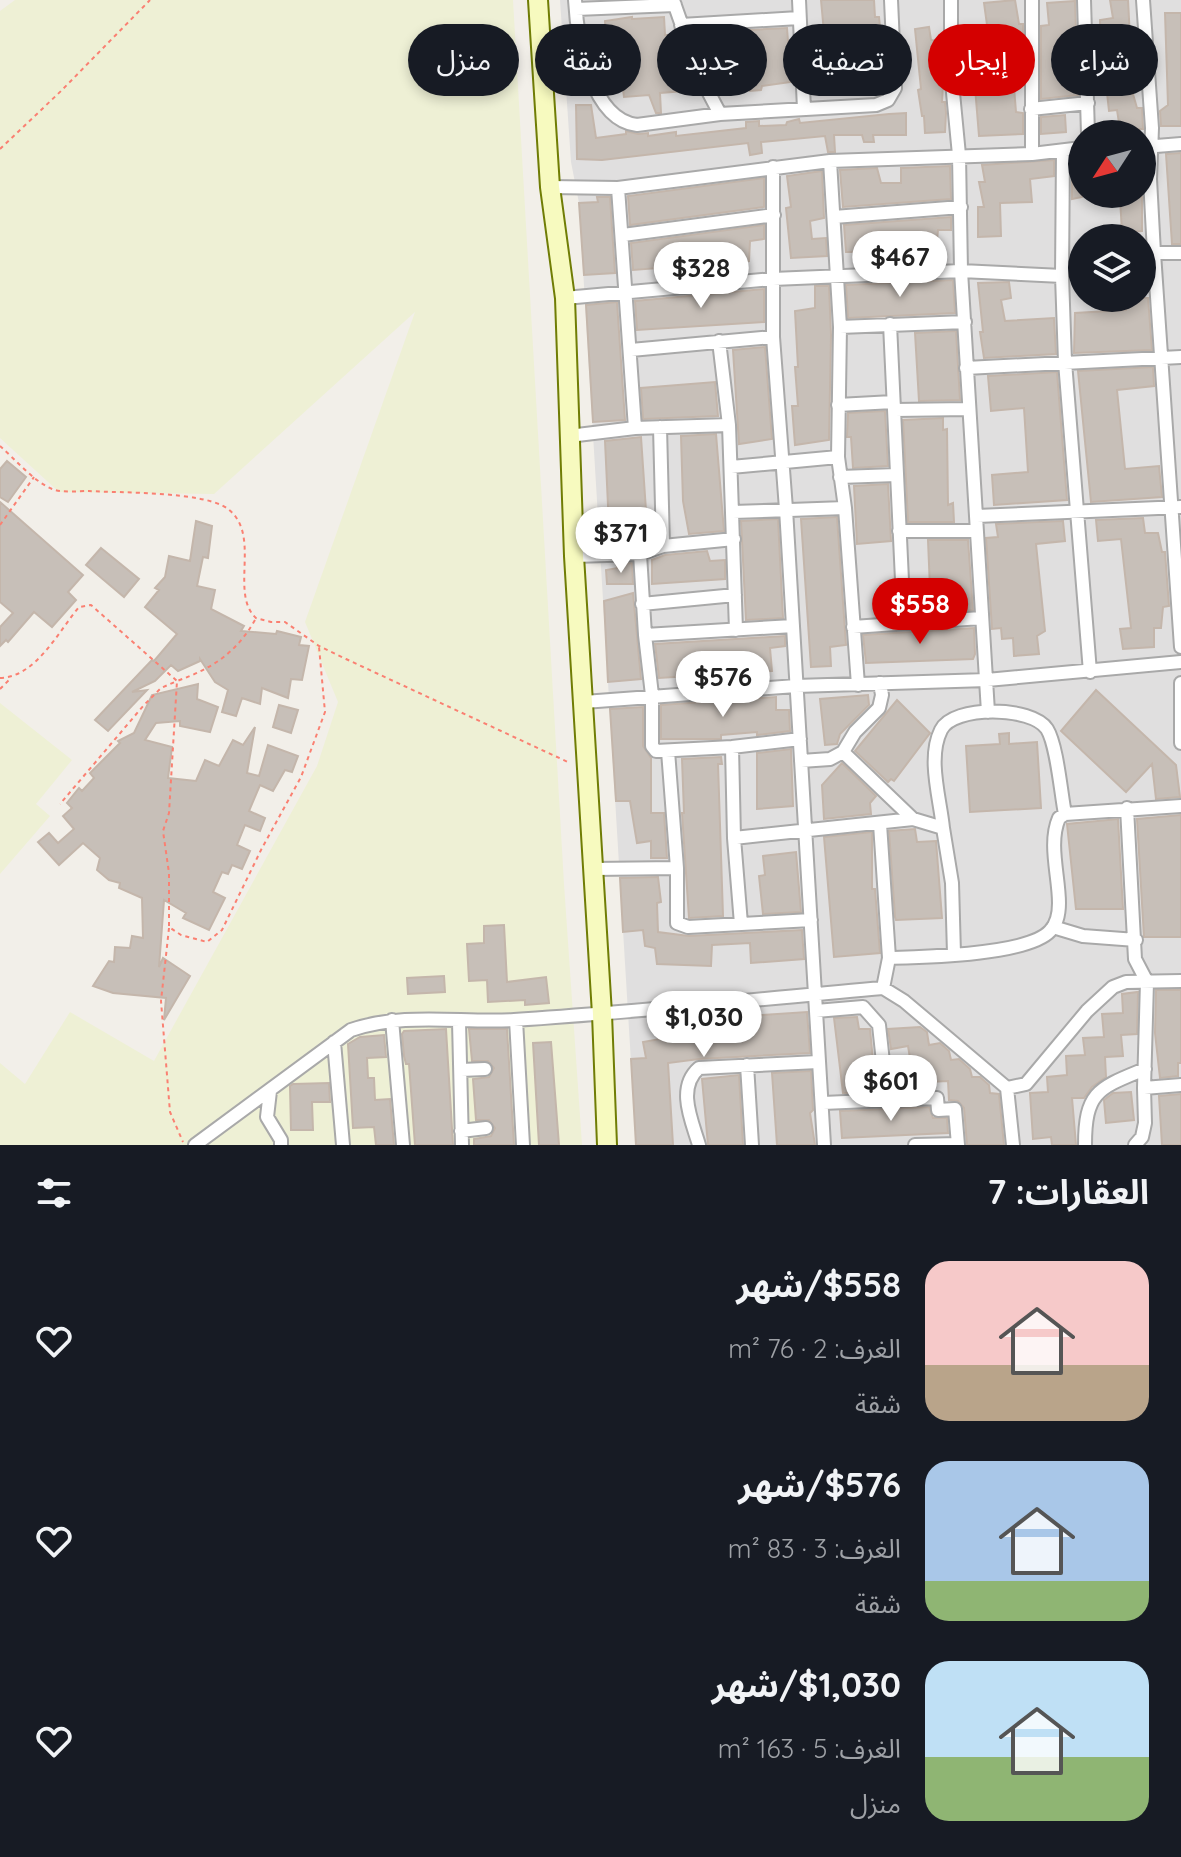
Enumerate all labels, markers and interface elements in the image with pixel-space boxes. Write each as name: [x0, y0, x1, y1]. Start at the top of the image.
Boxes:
chip: منزل: [408, 24, 519, 96]
chip: شقة: [535, 24, 641, 96]
chip: جديد: [657, 24, 767, 96]
chip: تصفية: [783, 24, 912, 96]
chip: إيجار: [928, 24, 1035, 96]
chip: شراء: [1051, 24, 1158, 96]
north arrow: [1068, 120, 1156, 208]
map controls: [1068, 120, 1156, 312]
button: layers: [1068, 224, 1156, 312]
pin: $467: [853, 231, 947, 299]
text: $467: [870, 240, 930, 273]
pin: $328: [654, 242, 748, 310]
text: $328: [672, 251, 730, 284]
pin: $371: [574, 507, 668, 575]
text: $371: [594, 516, 648, 549]
pin: $558: [873, 578, 967, 646]
text: $558: [890, 587, 950, 620]
pin: $576: [676, 651, 770, 719]
text: $576: [694, 660, 752, 693]
pin: $1,030: [639, 991, 769, 1059]
text: $1,030: [665, 1000, 743, 1033]
pin: $601: [844, 1055, 938, 1123]
text: $601: [863, 1064, 919, 1097]
text: العقارات: 7: [987, 1170, 1149, 1213]
icon: filters: [32, 1171, 76, 1215]
text: $558/شهر: [737, 1263, 901, 1306]
icon: home: [989, 1293, 1085, 1389]
icon: heart: [32, 1319, 76, 1363]
text: الغرف: 2 · 76 m²: [728, 1332, 901, 1365]
text: شقة: [855, 1387, 901, 1420]
text: $576/شهر: [738, 1463, 901, 1506]
icon: home: [989, 1493, 1085, 1589]
icon: heart: [32, 1519, 76, 1563]
text: الغرف: 3 · 83 m²: [728, 1532, 901, 1565]
text: شقة: [855, 1587, 901, 1620]
text: $1,030/شهر: [712, 1663, 901, 1706]
icon: home: [989, 1693, 1085, 1789]
icon: heart: [32, 1719, 76, 1763]
text: الغرف: 5 · 163 m²: [718, 1732, 901, 1765]
text: منزل: [850, 1787, 901, 1820]

